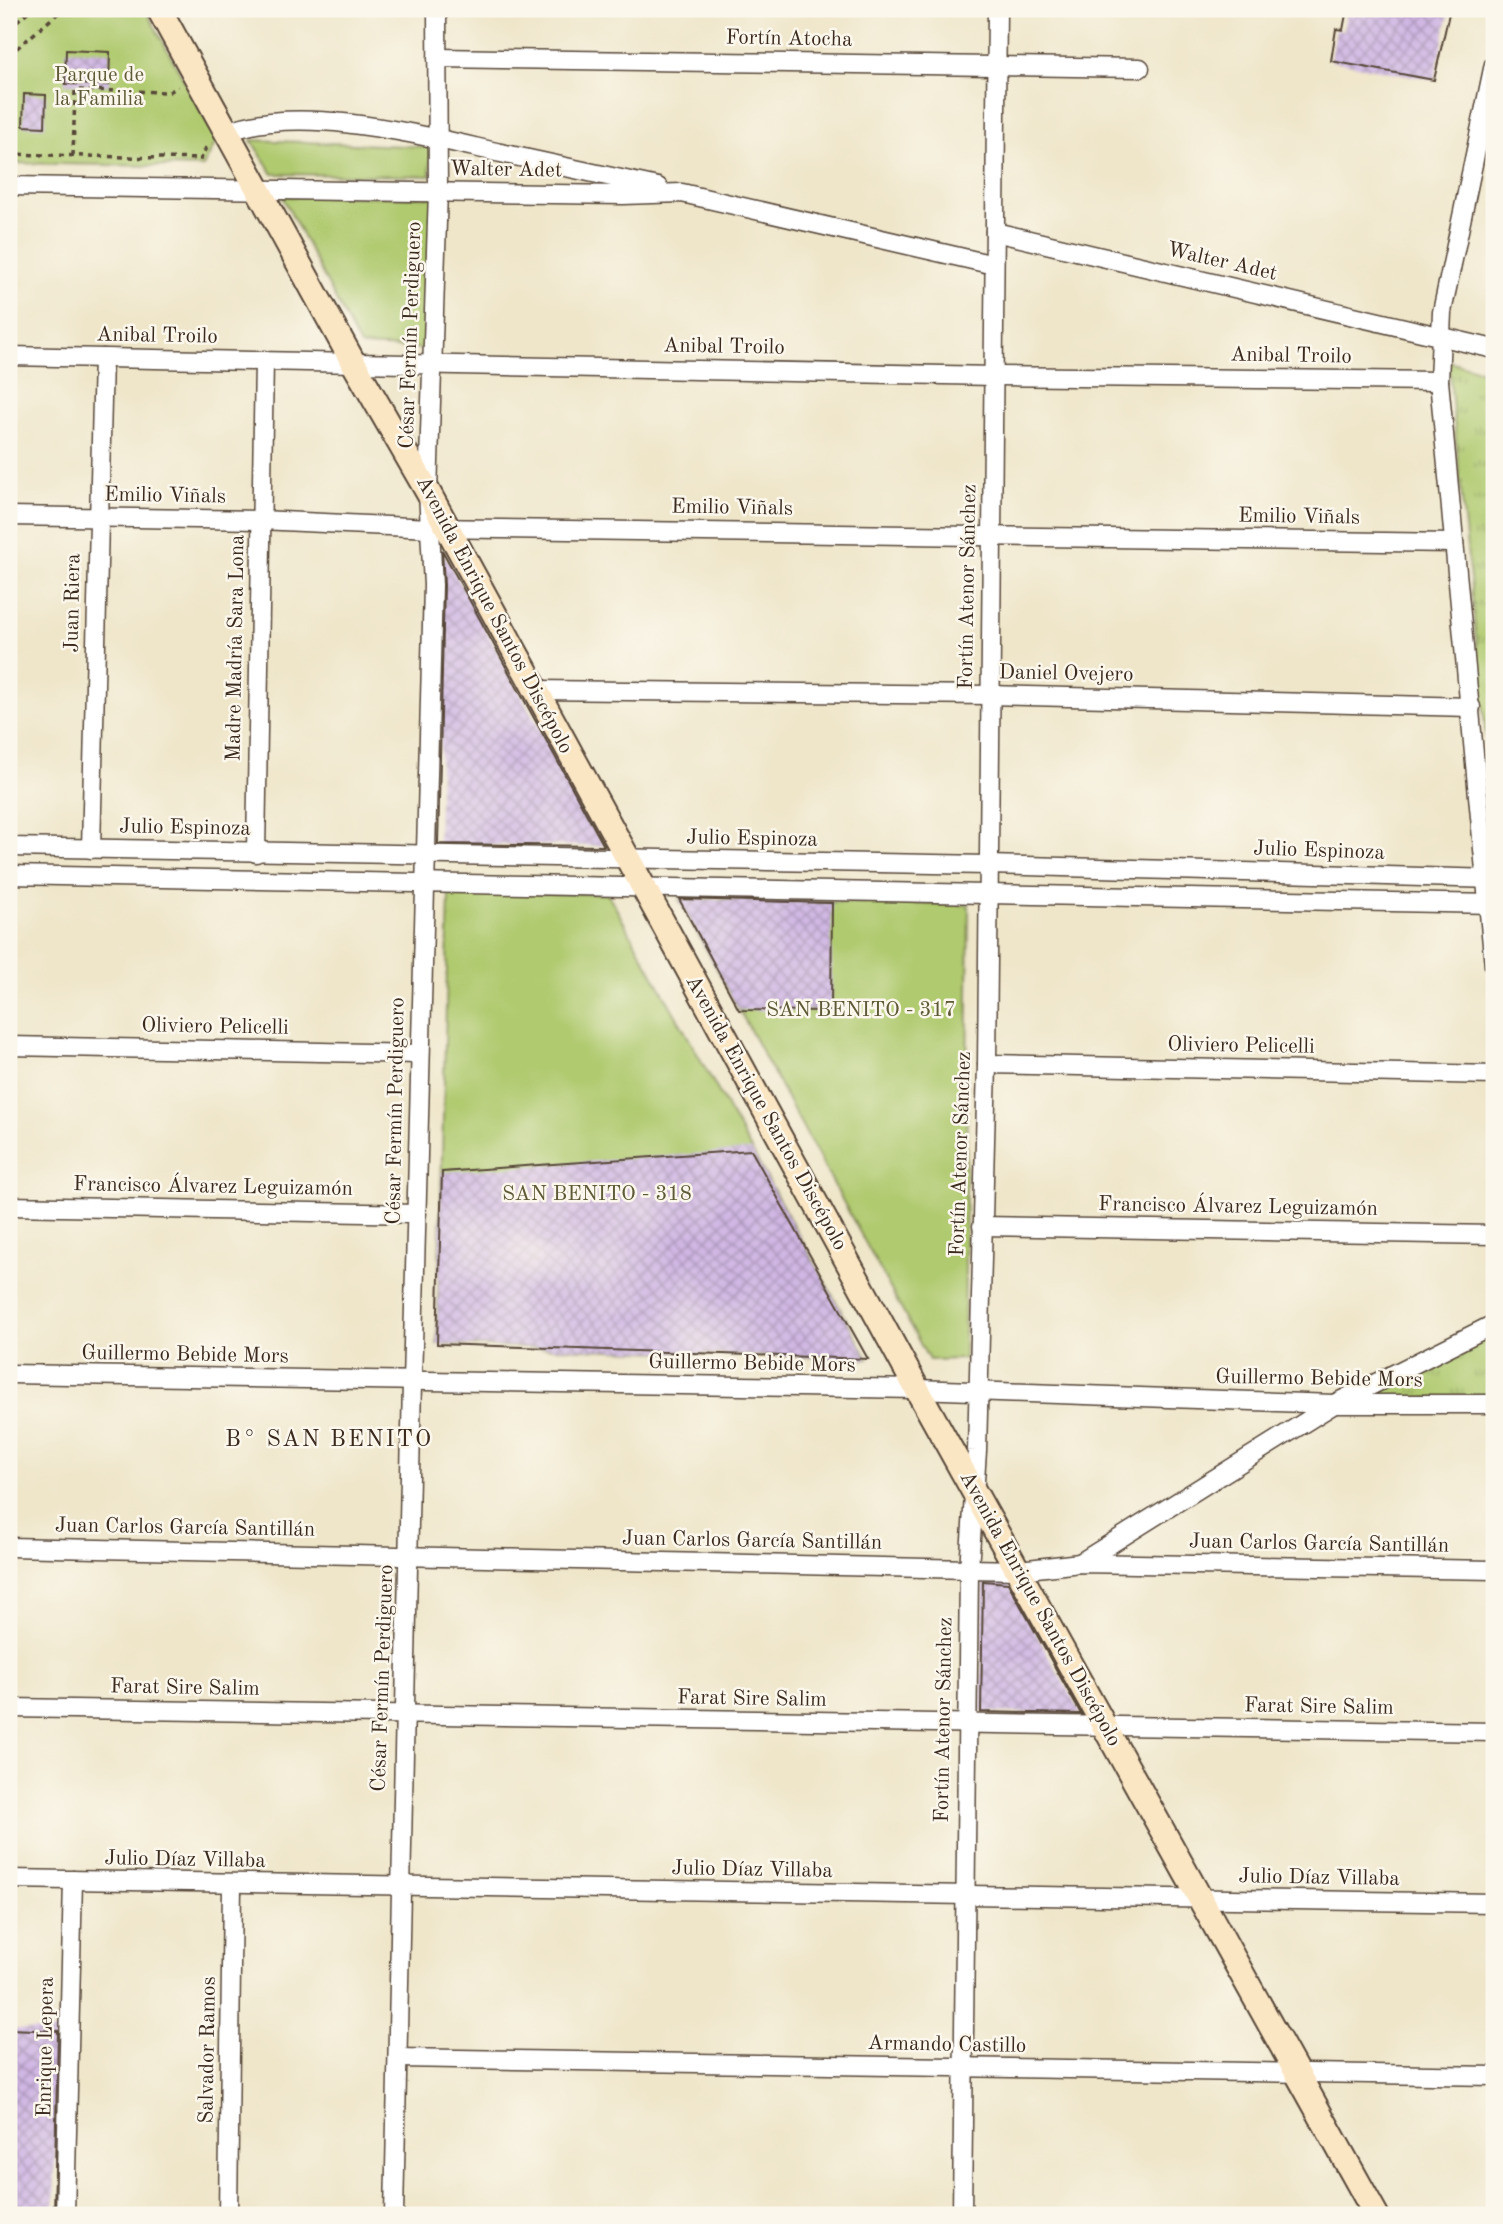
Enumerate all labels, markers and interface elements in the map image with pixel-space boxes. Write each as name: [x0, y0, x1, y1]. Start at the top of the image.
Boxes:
street label: Fortín Atocha: [725, 27, 853, 51]
park label: Parque de la Familia: [54, 65, 144, 110]
street label: Walter Adet: [450, 159, 562, 181]
street label: César Fermín Perdiguero: [397, 221, 425, 449]
street label: Walter Adet: [1165, 239, 1279, 285]
street label: Anibal Troilo: [96, 324, 218, 348]
street label: Anibal Troilo: [663, 335, 785, 359]
street label: Anibal Troilo: [1230, 344, 1352, 368]
street label: Avenida Enrique Santos Discépolo: [412, 473, 576, 757]
street label: Emilio Viñals: [104, 484, 226, 508]
street label: Fortín Atenor Sánchez: [956, 484, 980, 690]
street label: Emilio Viñals: [671, 496, 793, 520]
street label: Emilio Viñals: [1238, 505, 1360, 529]
street label: Madre Madría Sara Lona: [224, 534, 248, 762]
street label: Juan Riera: [62, 553, 84, 653]
street label: Daniel Ovejero: [998, 662, 1134, 686]
street label: Julio Espinoza: [119, 816, 251, 840]
street label: Julio Espinoza: [686, 827, 818, 851]
street label: Julio Espinoza: [1253, 838, 1385, 864]
street label: Avenida Enrique Santos Discépolo: [681, 972, 851, 1254]
street label: César Fermín Perdiguero: [384, 997, 408, 1225]
park label: SAN BENITO - 317: [766, 1000, 956, 1021]
street label: Oliviero Pelicelli: [141, 1015, 289, 1039]
street label: Oliviero Pelicelli: [1167, 1034, 1315, 1058]
street label: Fortín Atenor Sánchez: [947, 1051, 975, 1257]
street label: Francisco Álvarez Leguizamón: [73, 1170, 353, 1200]
park label: SAN BENITO - 318: [502, 1184, 692, 1205]
street label: Francisco Álvarez Leguizamón: [1098, 1190, 1378, 1220]
street label: Guillermo Bebide Mors: [81, 1343, 289, 1367]
street label: Guillermo Bebide Mors: [648, 1352, 856, 1376]
street label: Guillermo Bebide Mors: [1215, 1367, 1423, 1391]
district label: B° SAN BENITO: [225, 1428, 433, 1451]
street label: Avenida Enrique Santos Discépolo: [955, 1468, 1125, 1750]
street label: Juan Carlos García Santillán: [55, 1515, 315, 1541]
street label: Juan Carlos García Santillán: [622, 1528, 882, 1554]
street label: Juan Carlos García Santillán: [1189, 1531, 1449, 1557]
street label: César Fermín Perdiguero: [369, 1564, 397, 1792]
street label: Fortín Atenor Sánchez: [932, 1617, 956, 1823]
street label: Farat Sire Salim: [110, 1676, 260, 1700]
street label: Farat Sire Salim: [677, 1687, 827, 1711]
street label: Farat Sire Salim: [1244, 1695, 1394, 1719]
street label: Julio Díaz Villaba: [104, 1848, 266, 1872]
street label: Julio Díaz Villaba: [671, 1858, 833, 1882]
street label: Julio Díaz Villaba: [1238, 1866, 1400, 1890]
street label: Enrique Lepera: [34, 1976, 58, 2118]
street label: Salvador Ramos: [196, 1976, 220, 2124]
street label: Armando Castillo: [868, 2033, 1026, 2057]

